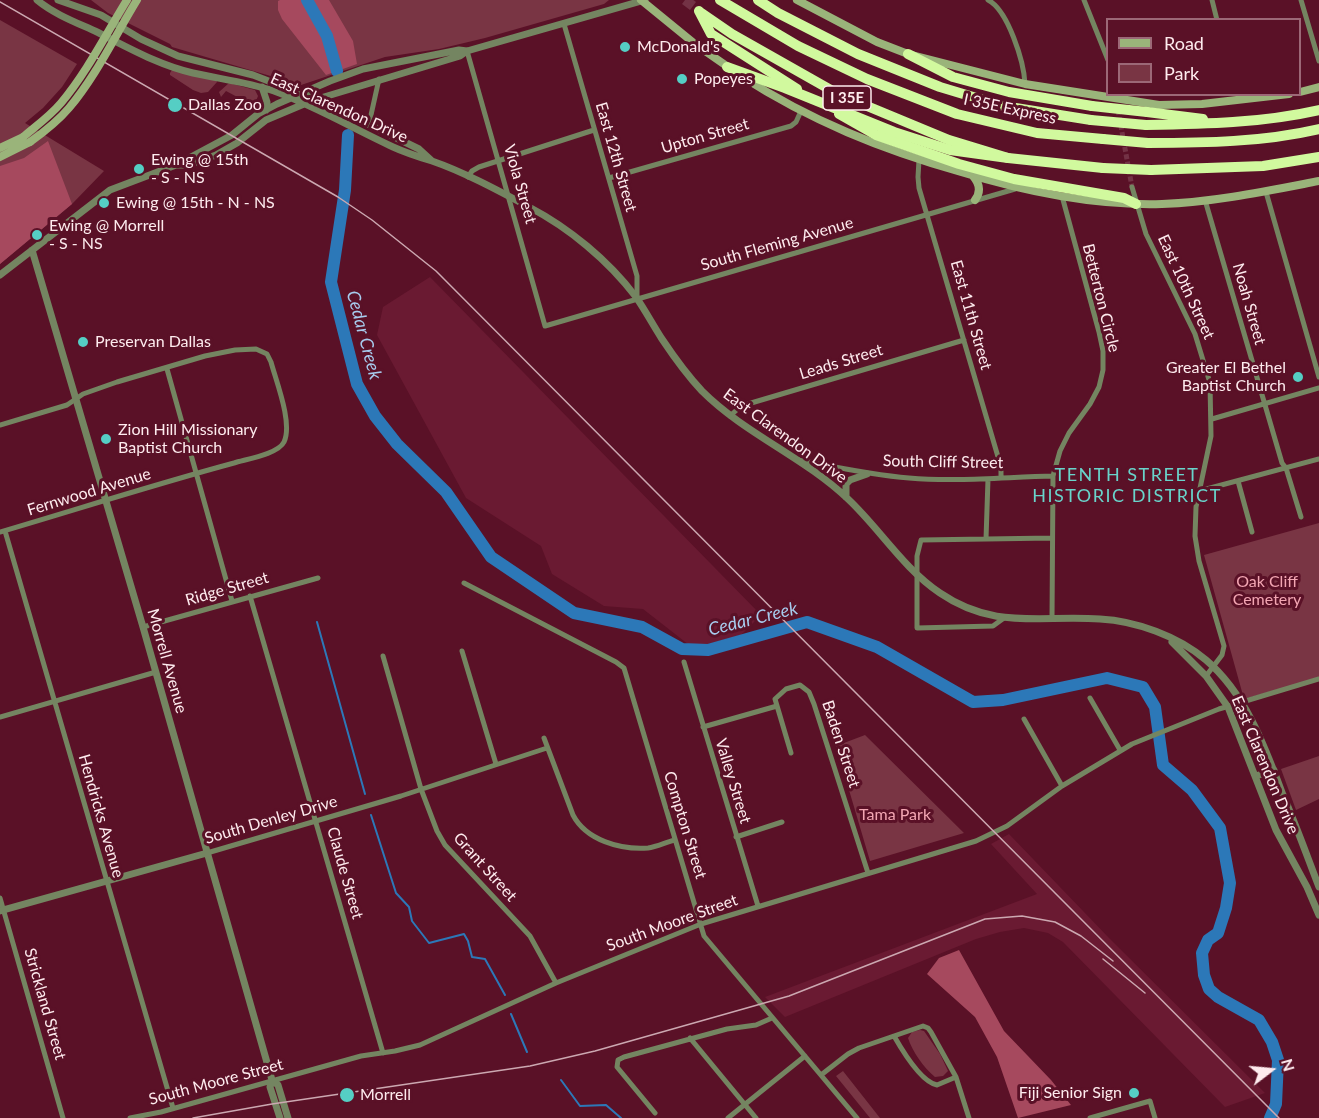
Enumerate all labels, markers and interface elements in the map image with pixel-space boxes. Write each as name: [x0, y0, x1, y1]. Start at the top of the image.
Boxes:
legend: [1106, 18, 1301, 96]
text: Road: [1164, 32, 1204, 54]
place label: McDonald's: [637, 37, 720, 57]
marker: McDonald's: [618, 40, 632, 54]
text: Park: [1164, 62, 1199, 84]
street label: East Clarendon Drive: [267, 69, 411, 147]
place label: Popeyes: [694, 69, 753, 89]
marker: Popeyes: [675, 72, 689, 86]
road number: I 35E: [823, 86, 871, 110]
street label: I 35E Express: [962, 90, 1058, 128]
place label: Dallas Zoo: [188, 95, 262, 115]
marker: Dallas Zoo: [166, 96, 184, 114]
street label: East 12th Street: [591, 100, 641, 214]
street label: Upton Street: [659, 114, 751, 158]
street label: Viola Street: [500, 142, 540, 226]
place label: Ewing @ 15th - S - NS: [151, 150, 248, 188]
marker: Ewing @ 15th - S - NS: [132, 162, 146, 176]
place label: Ewing @ 15th - N - NS: [116, 193, 275, 213]
marker: Ewing @ 15th - N - NS: [97, 196, 111, 210]
street label: South Fleming Avenue: [698, 213, 856, 275]
place label: Ewing @ Morrell - S - NS: [49, 216, 164, 254]
marker: Ewing @ Morrell - S - NS: [30, 228, 44, 242]
street label: East 10th Street: [1153, 232, 1219, 342]
street label: Betterton Circle: [1078, 242, 1124, 354]
street label: East 11th Street: [946, 258, 996, 372]
street label: Noah Street: [1228, 261, 1270, 347]
water label: Cedar Creek: [342, 288, 386, 382]
place label: Preservan Dallas: [95, 332, 211, 352]
marker: Preservan Dallas: [76, 335, 90, 349]
street label: Leads Street: [797, 340, 885, 384]
place label: Greater El Bethel Baptist Church: [1166, 358, 1286, 396]
marker: Greater El Bethel Baptist Church: [1291, 370, 1305, 384]
street label: East Clarendon Drive: [719, 385, 851, 487]
place label: Zion Hill Missionary Baptist Church: [118, 420, 257, 458]
marker: Zion Hill Missionary Baptist Church: [99, 432, 113, 446]
street label: South Cliff Street: [883, 451, 1003, 473]
street label: Fernwood Avenue: [25, 464, 153, 520]
district label: TENTH STREET HISTORIC DISTRICT: [1032, 464, 1222, 506]
street label: Ridge Street: [183, 568, 271, 610]
park label: Oak Cliff Cemetery: [1233, 572, 1301, 610]
water label: Cedar Creek: [706, 597, 800, 641]
street label: Morrell Avenue: [143, 606, 191, 716]
street label: East Clarendon Drive: [1227, 693, 1303, 837]
street label: Baden Street: [818, 698, 864, 790]
street label: Valley Street: [711, 736, 755, 826]
street label: Hendricks Avenue: [74, 752, 128, 880]
street label: Compton Street: [660, 769, 710, 881]
street label: South Denley Drive: [202, 792, 340, 848]
park label: Tama Park: [859, 805, 931, 825]
street label: Claude Street: [323, 825, 367, 921]
street label: Grant Street: [449, 829, 521, 905]
street label: South Moore Street: [604, 890, 740, 956]
street label: Strickland Street: [20, 946, 70, 1062]
north arrow: [1241, 1040, 1301, 1100]
street label: South Moore Street: [147, 1055, 285, 1109]
text: N: [1278, 1056, 1300, 1073]
place label: Fiji Senior Sign: [1019, 1083, 1122, 1103]
place label: Morrell: [360, 1085, 411, 1105]
marker: Morrell: [338, 1086, 356, 1104]
marker: Fiji Senior Sign: [1127, 1086, 1141, 1100]

